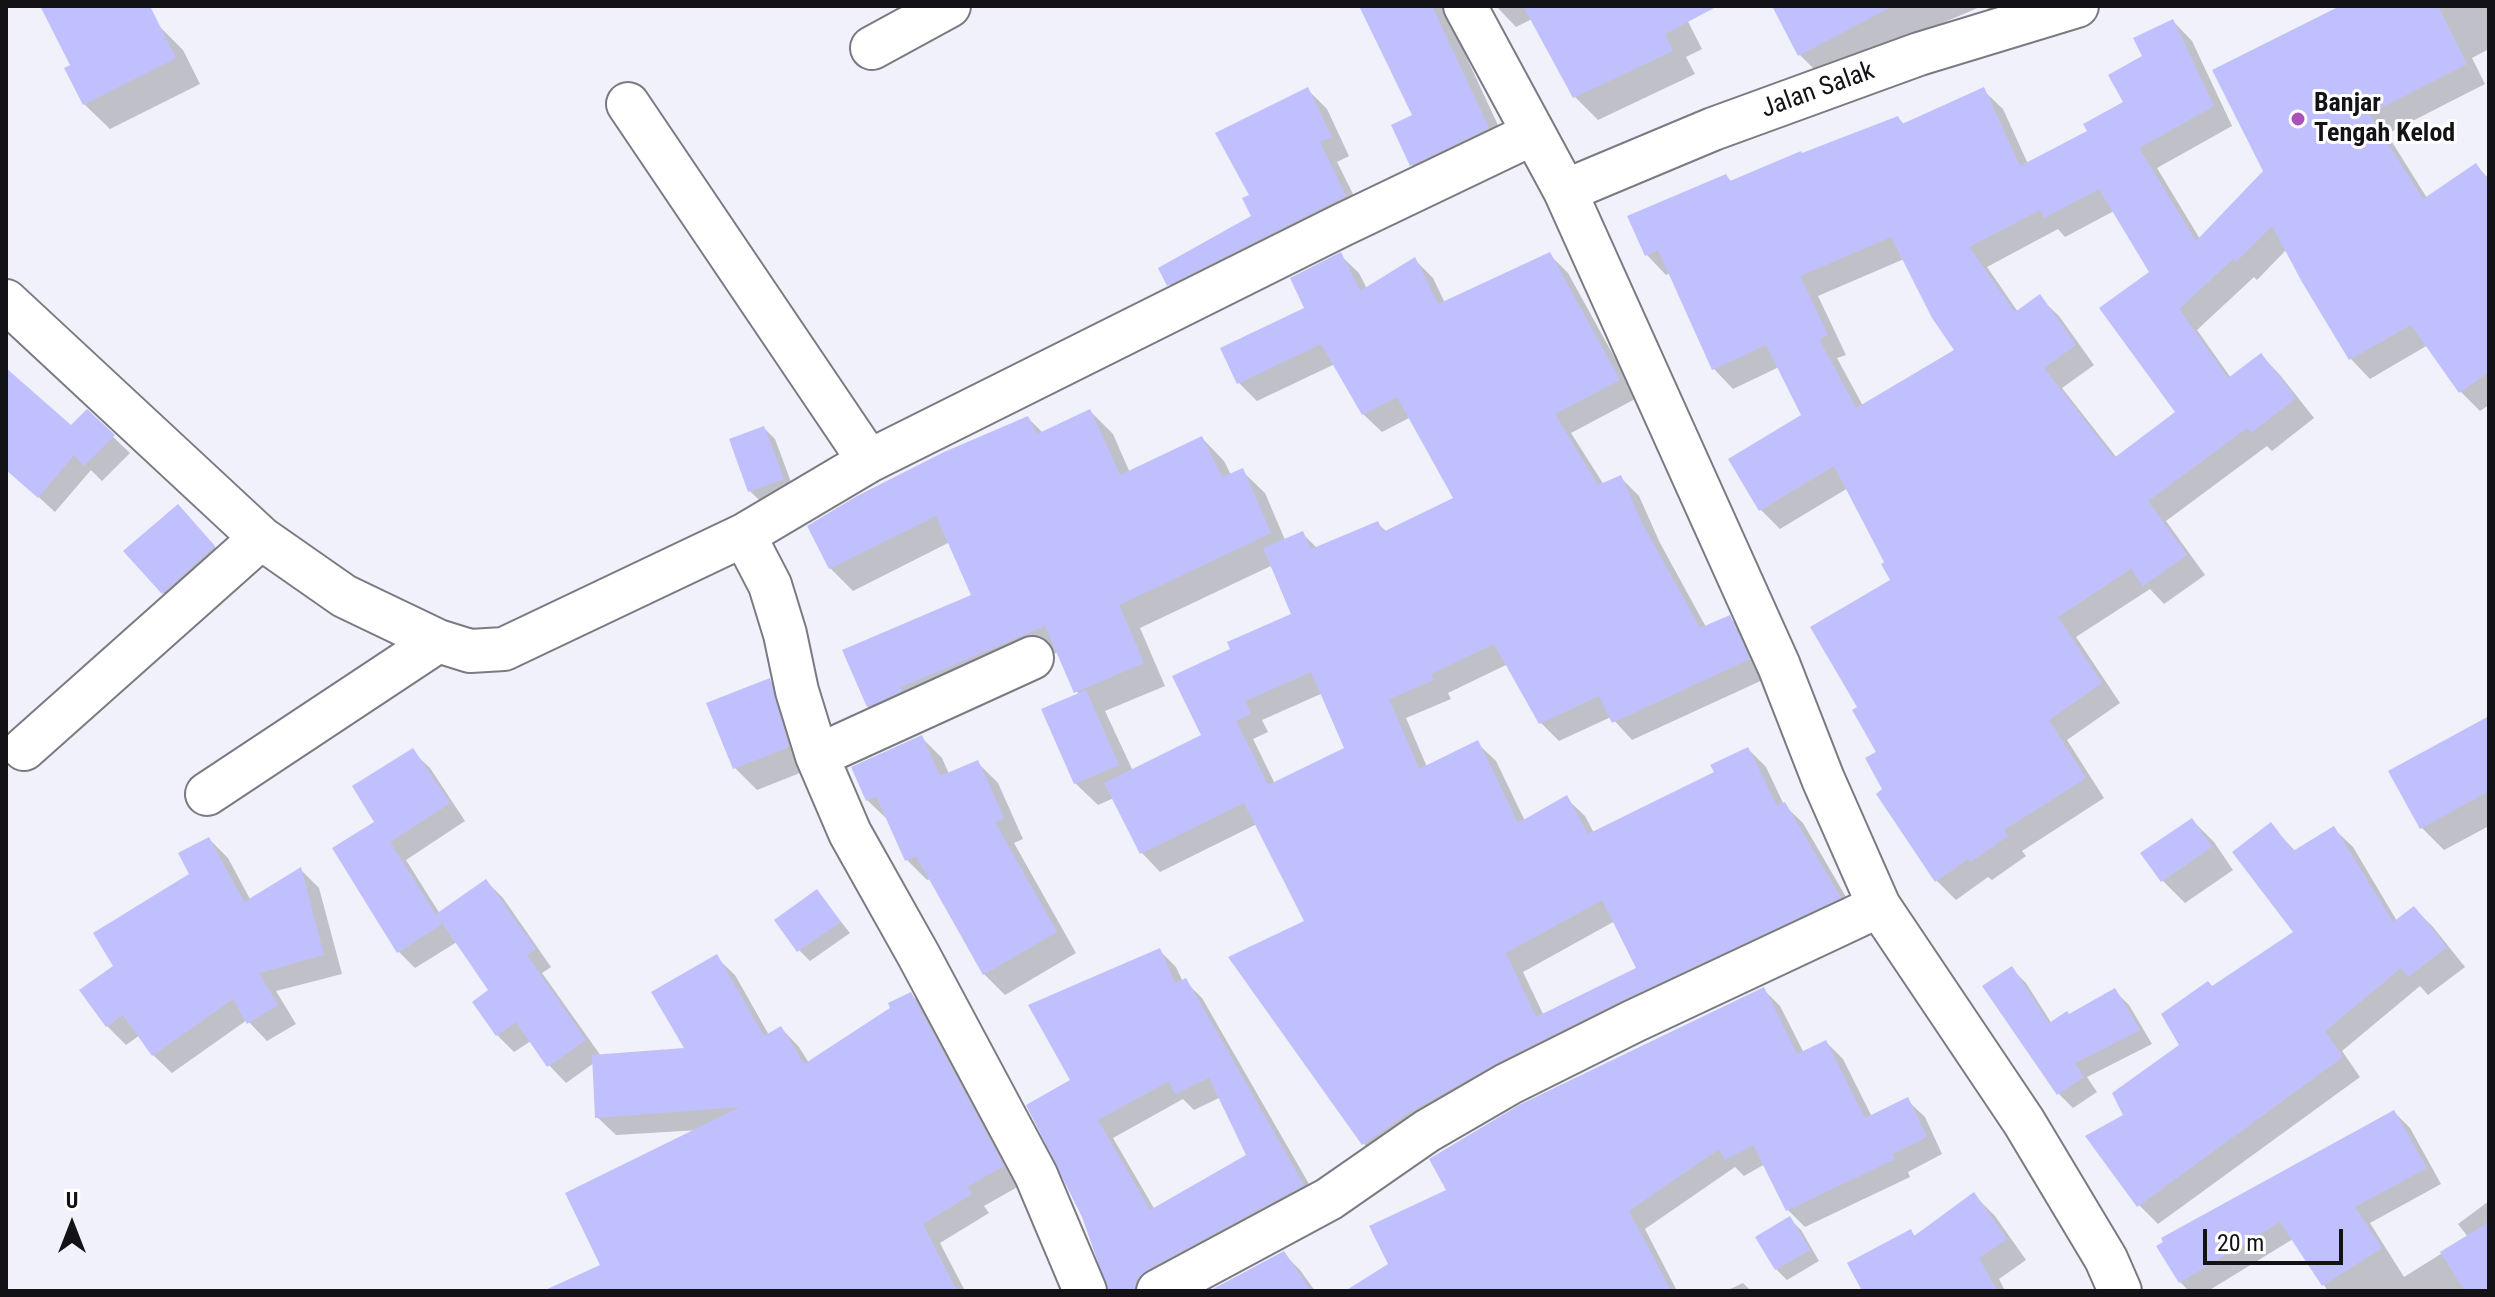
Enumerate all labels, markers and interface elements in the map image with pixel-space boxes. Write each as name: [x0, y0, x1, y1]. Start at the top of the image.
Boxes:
street label: Jalan Salak: [1757, 56, 1879, 126]
place label: Banjar Tengah Kelod: [2314, 88, 2455, 150]
marker: Banjar Tengah Kelod: [2289, 110, 2307, 128]
north arrow: [32, 1185, 112, 1265]
text: U: [66, 1188, 78, 1213]
scale bar: [2207, 1213, 2347, 1263]
text: 20 m: [2217, 1229, 2264, 1257]

